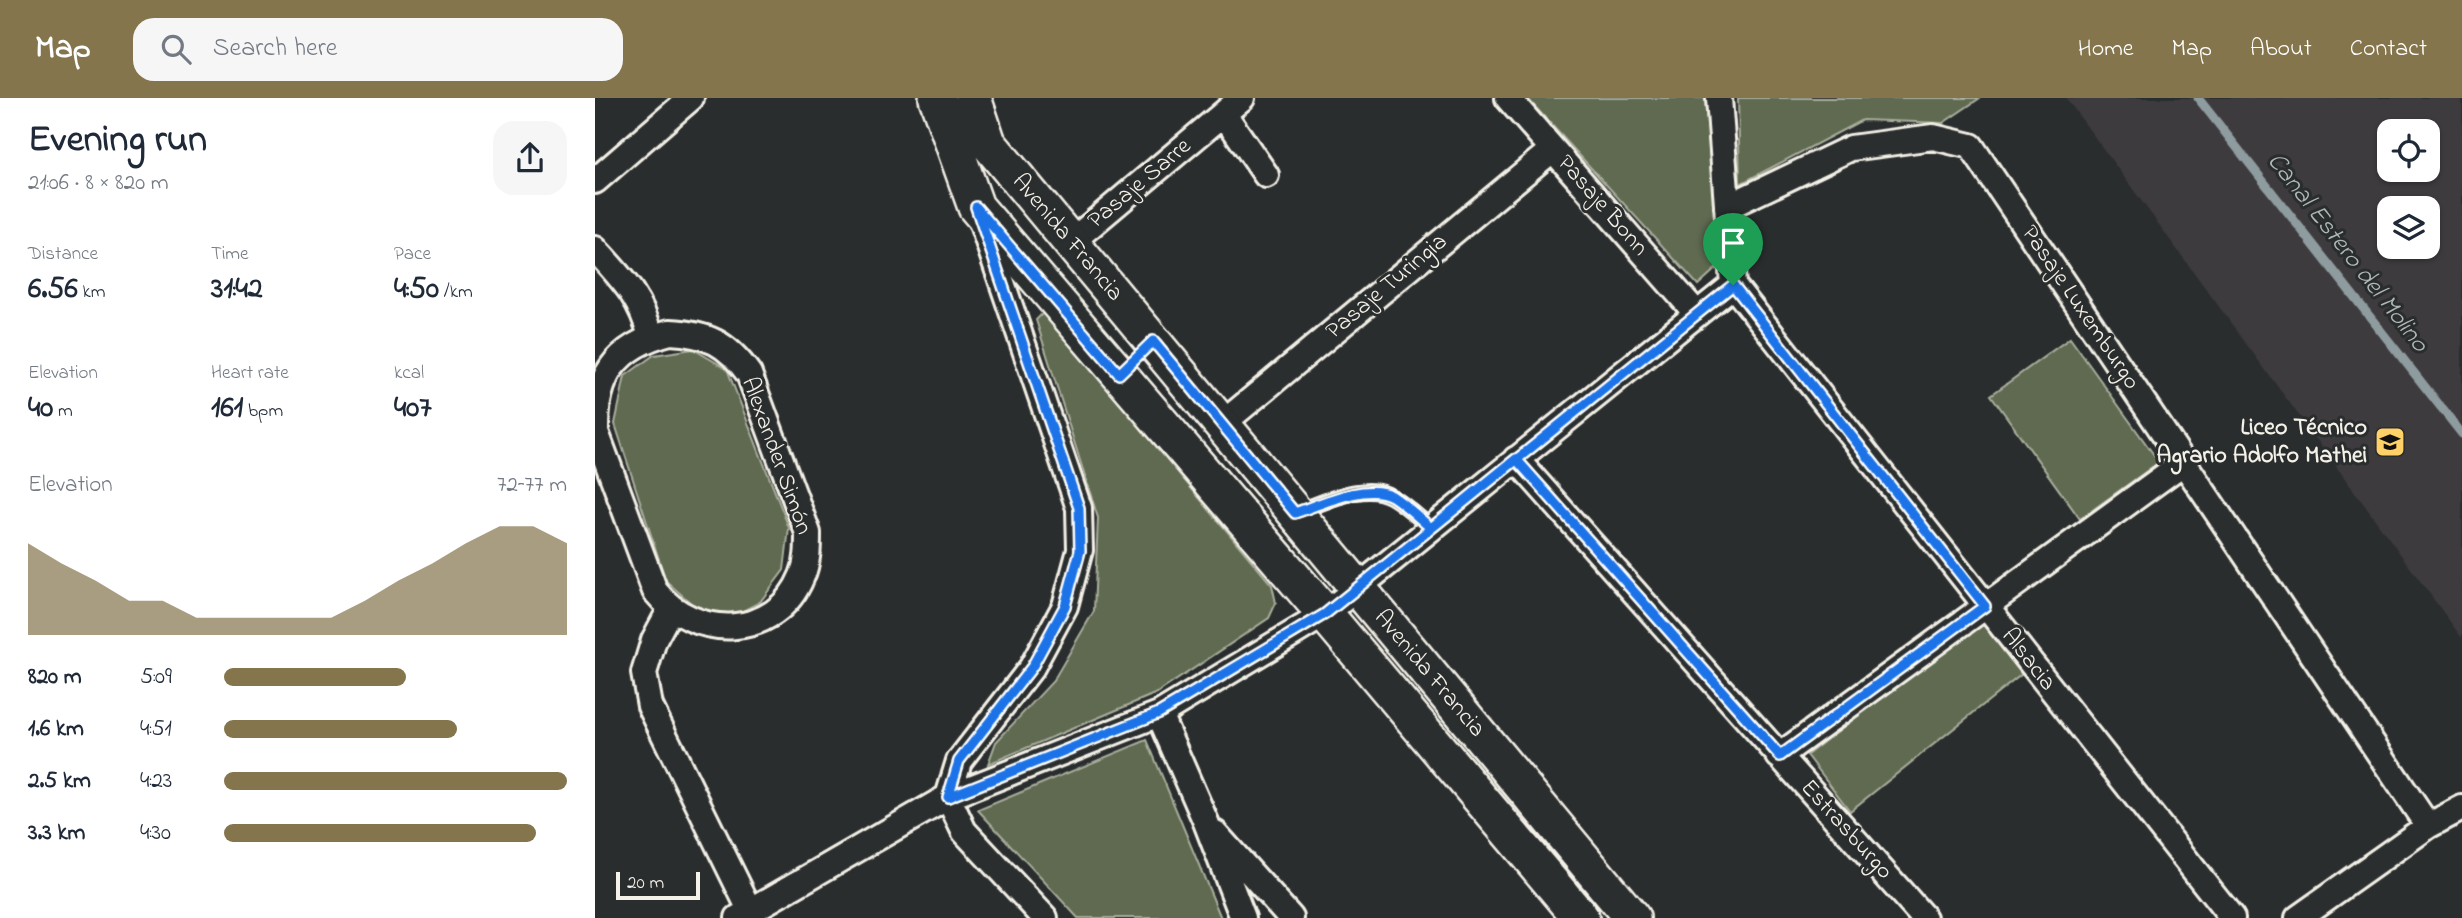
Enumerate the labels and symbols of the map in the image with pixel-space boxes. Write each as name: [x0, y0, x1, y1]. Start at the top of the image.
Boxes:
street label: Pasaje Sarre: [1080, 130, 1200, 238]
water label: Canal Estero del Molino: [2257, 145, 2438, 362]
street label: Pasaje Bonn: [1548, 148, 1656, 264]
street label: Avenida Francia: [1003, 166, 1131, 310]
pin: [1703, 213, 1763, 285]
street label: Pasaje Luxemburgo: [2012, 219, 2148, 397]
street label: Pasaje Turingia: [1318, 225, 1456, 349]
street label: Alexander Simón: [731, 372, 821, 540]
place label: Liceo Técnico Agrario Adolfo Mathei: [2156, 411, 2367, 475]
school or university icon: Liceo Técnico Agrario Adolfo Mathei: [2373, 425, 2407, 459]
street label: Avenida Francia: [1365, 602, 1493, 746]
street label: Alsacia: [1992, 621, 2064, 699]
street label: Estrasburgo: [1791, 772, 1901, 888]
scale bar: [616, 869, 700, 901]

